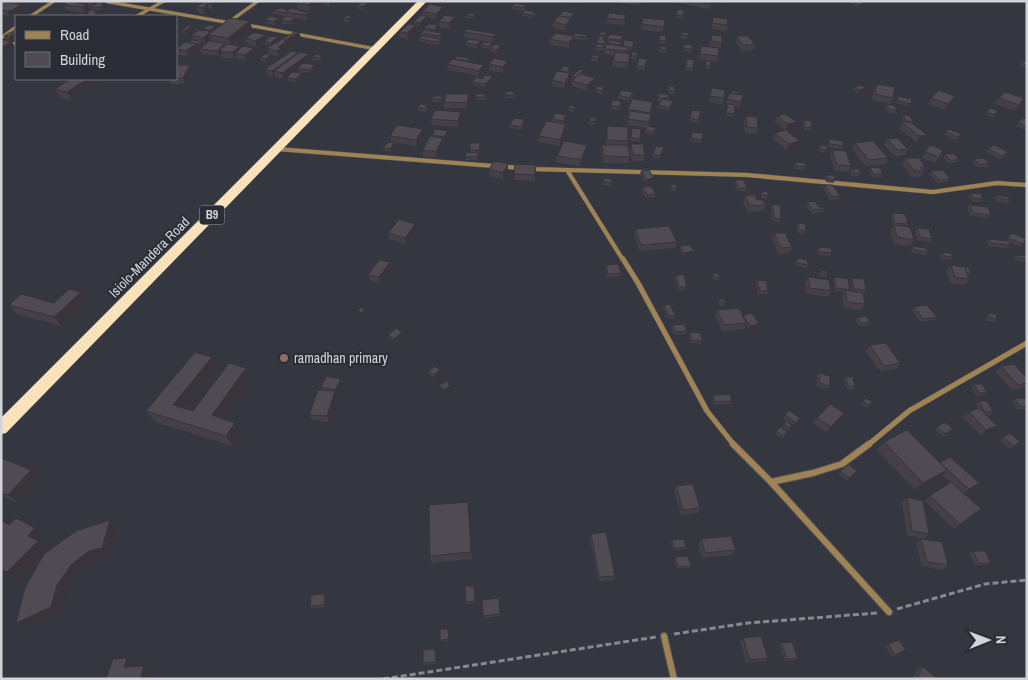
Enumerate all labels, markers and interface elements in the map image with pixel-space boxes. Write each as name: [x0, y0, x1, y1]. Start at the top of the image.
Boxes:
legend: [15, 15, 178, 80]
text: Road: [60, 24, 89, 45]
text: Building: [60, 49, 105, 70]
road number: B9: [200, 206, 224, 224]
street label: Isiolo-Mandera Road: [105, 213, 193, 301]
place label: ramadhan primary: [294, 349, 388, 367]
marker: ramadhan primary: [278, 352, 290, 364]
north arrow: [963, 615, 1013, 665]
text: N: [992, 635, 1010, 644]

